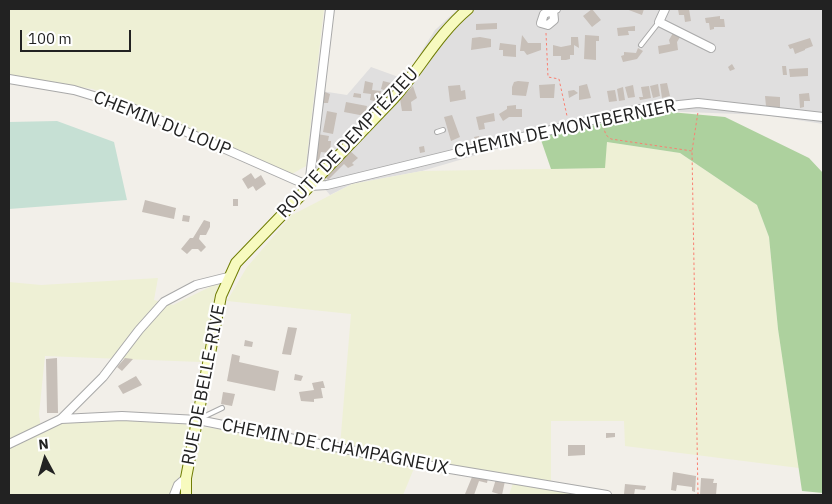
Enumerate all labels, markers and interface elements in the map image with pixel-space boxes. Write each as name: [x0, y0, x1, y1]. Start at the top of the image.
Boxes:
scale bar: [22, 20, 134, 52]
text: 100 m: [28, 29, 72, 48]
street label: ROUTE DE DEMPTÉZIEU: [273, 63, 423, 223]
street label: CHEMIN DU LOUP: [90, 87, 234, 161]
street label: CHEMIN DE MONTBERNIER: [452, 95, 678, 163]
street label: RUE DE BELLE-RIVE: [178, 303, 230, 467]
street label: CHEMIN DE CHAMPAGNEUX: [220, 414, 450, 480]
north arrow: [20, 434, 70, 484]
text: N: [37, 435, 49, 454]

